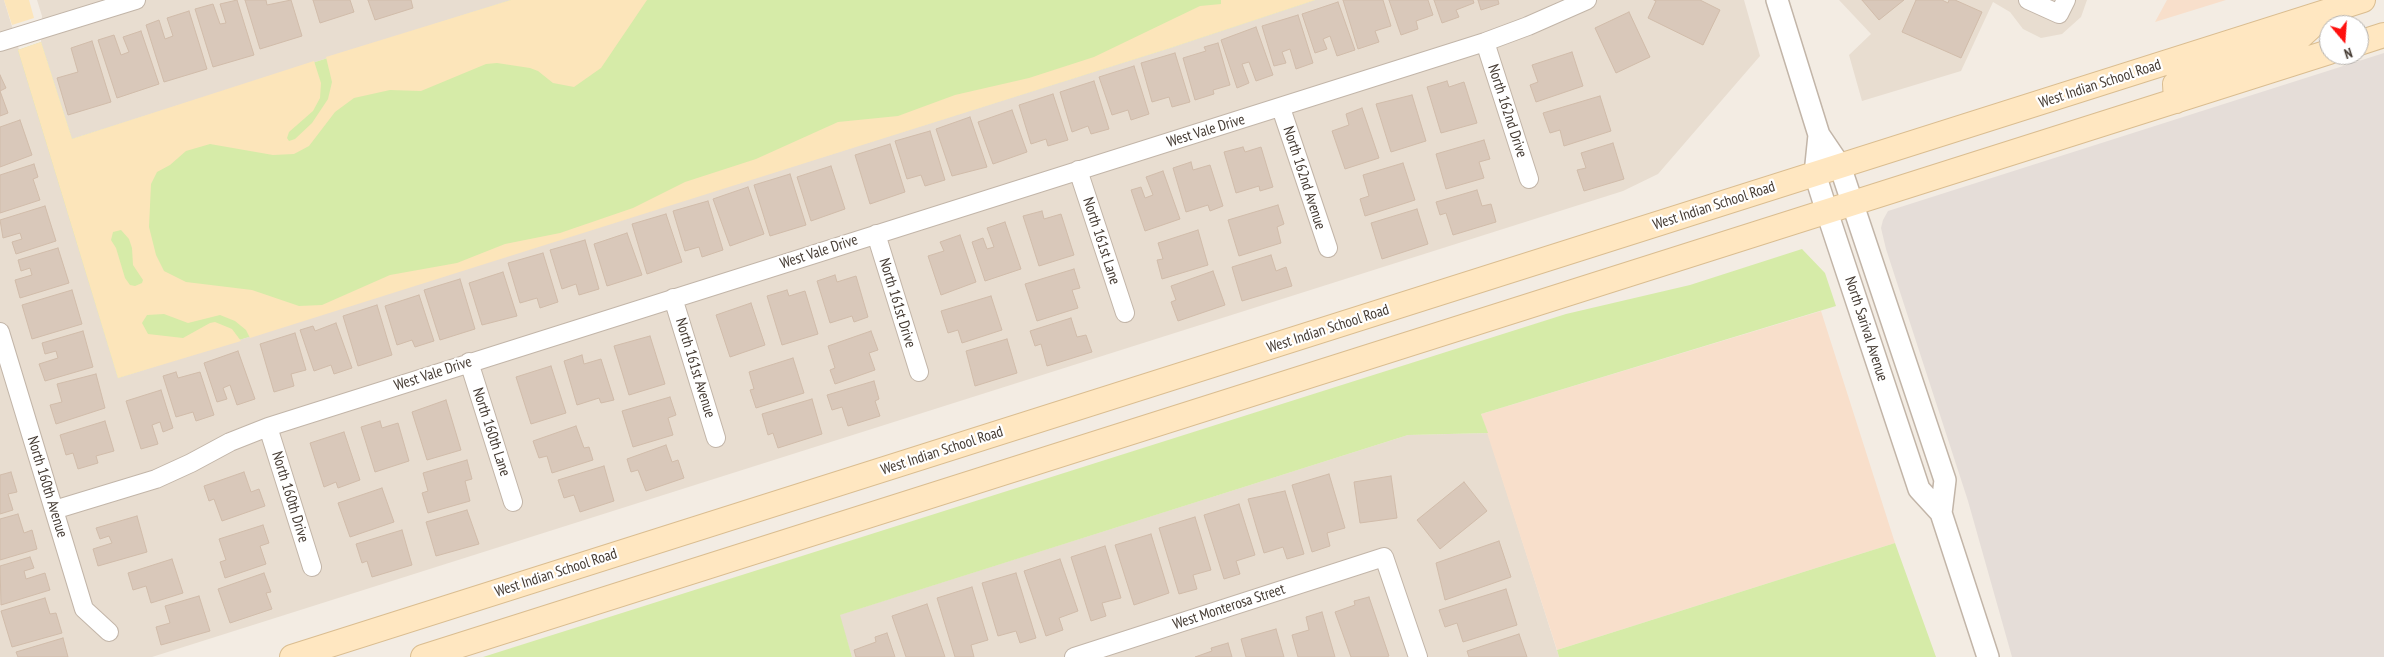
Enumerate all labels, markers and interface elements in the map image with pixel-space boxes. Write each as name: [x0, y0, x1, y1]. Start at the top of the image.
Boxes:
north arrow: [2319, 15, 2369, 65]
text: N: [2342, 44, 2355, 63]
street label: West Indian School Road: [2037, 56, 2163, 112]
street label: North 162nd Drive: [1484, 62, 1530, 160]
street label: West Vale Drive: [1165, 111, 1247, 151]
street label: North 162nd Avenue: [1279, 124, 1329, 232]
street label: West Indian School Road: [1651, 178, 1777, 234]
street label: North 161st Lane: [1078, 195, 1124, 287]
street label: West Vale Drive: [778, 231, 860, 273]
street label: North 161st Drive: [875, 256, 919, 350]
street label: North Sarival Avenue: [1841, 274, 1891, 384]
street label: West Indian School Road: [1265, 301, 1391, 357]
street label: North 161st Avenue: [671, 316, 719, 420]
street label: West Vale Drive: [392, 353, 474, 395]
street label: North 160th Lane: [468, 386, 514, 478]
street label: West Indian School Road: [879, 423, 1005, 479]
street label: North 160th Avenue: [23, 434, 71, 540]
street label: North 160th Drive: [268, 449, 312, 545]
street label: West Indian School Road: [493, 545, 619, 601]
street label: West Monterosa Street: [1171, 580, 1287, 634]

